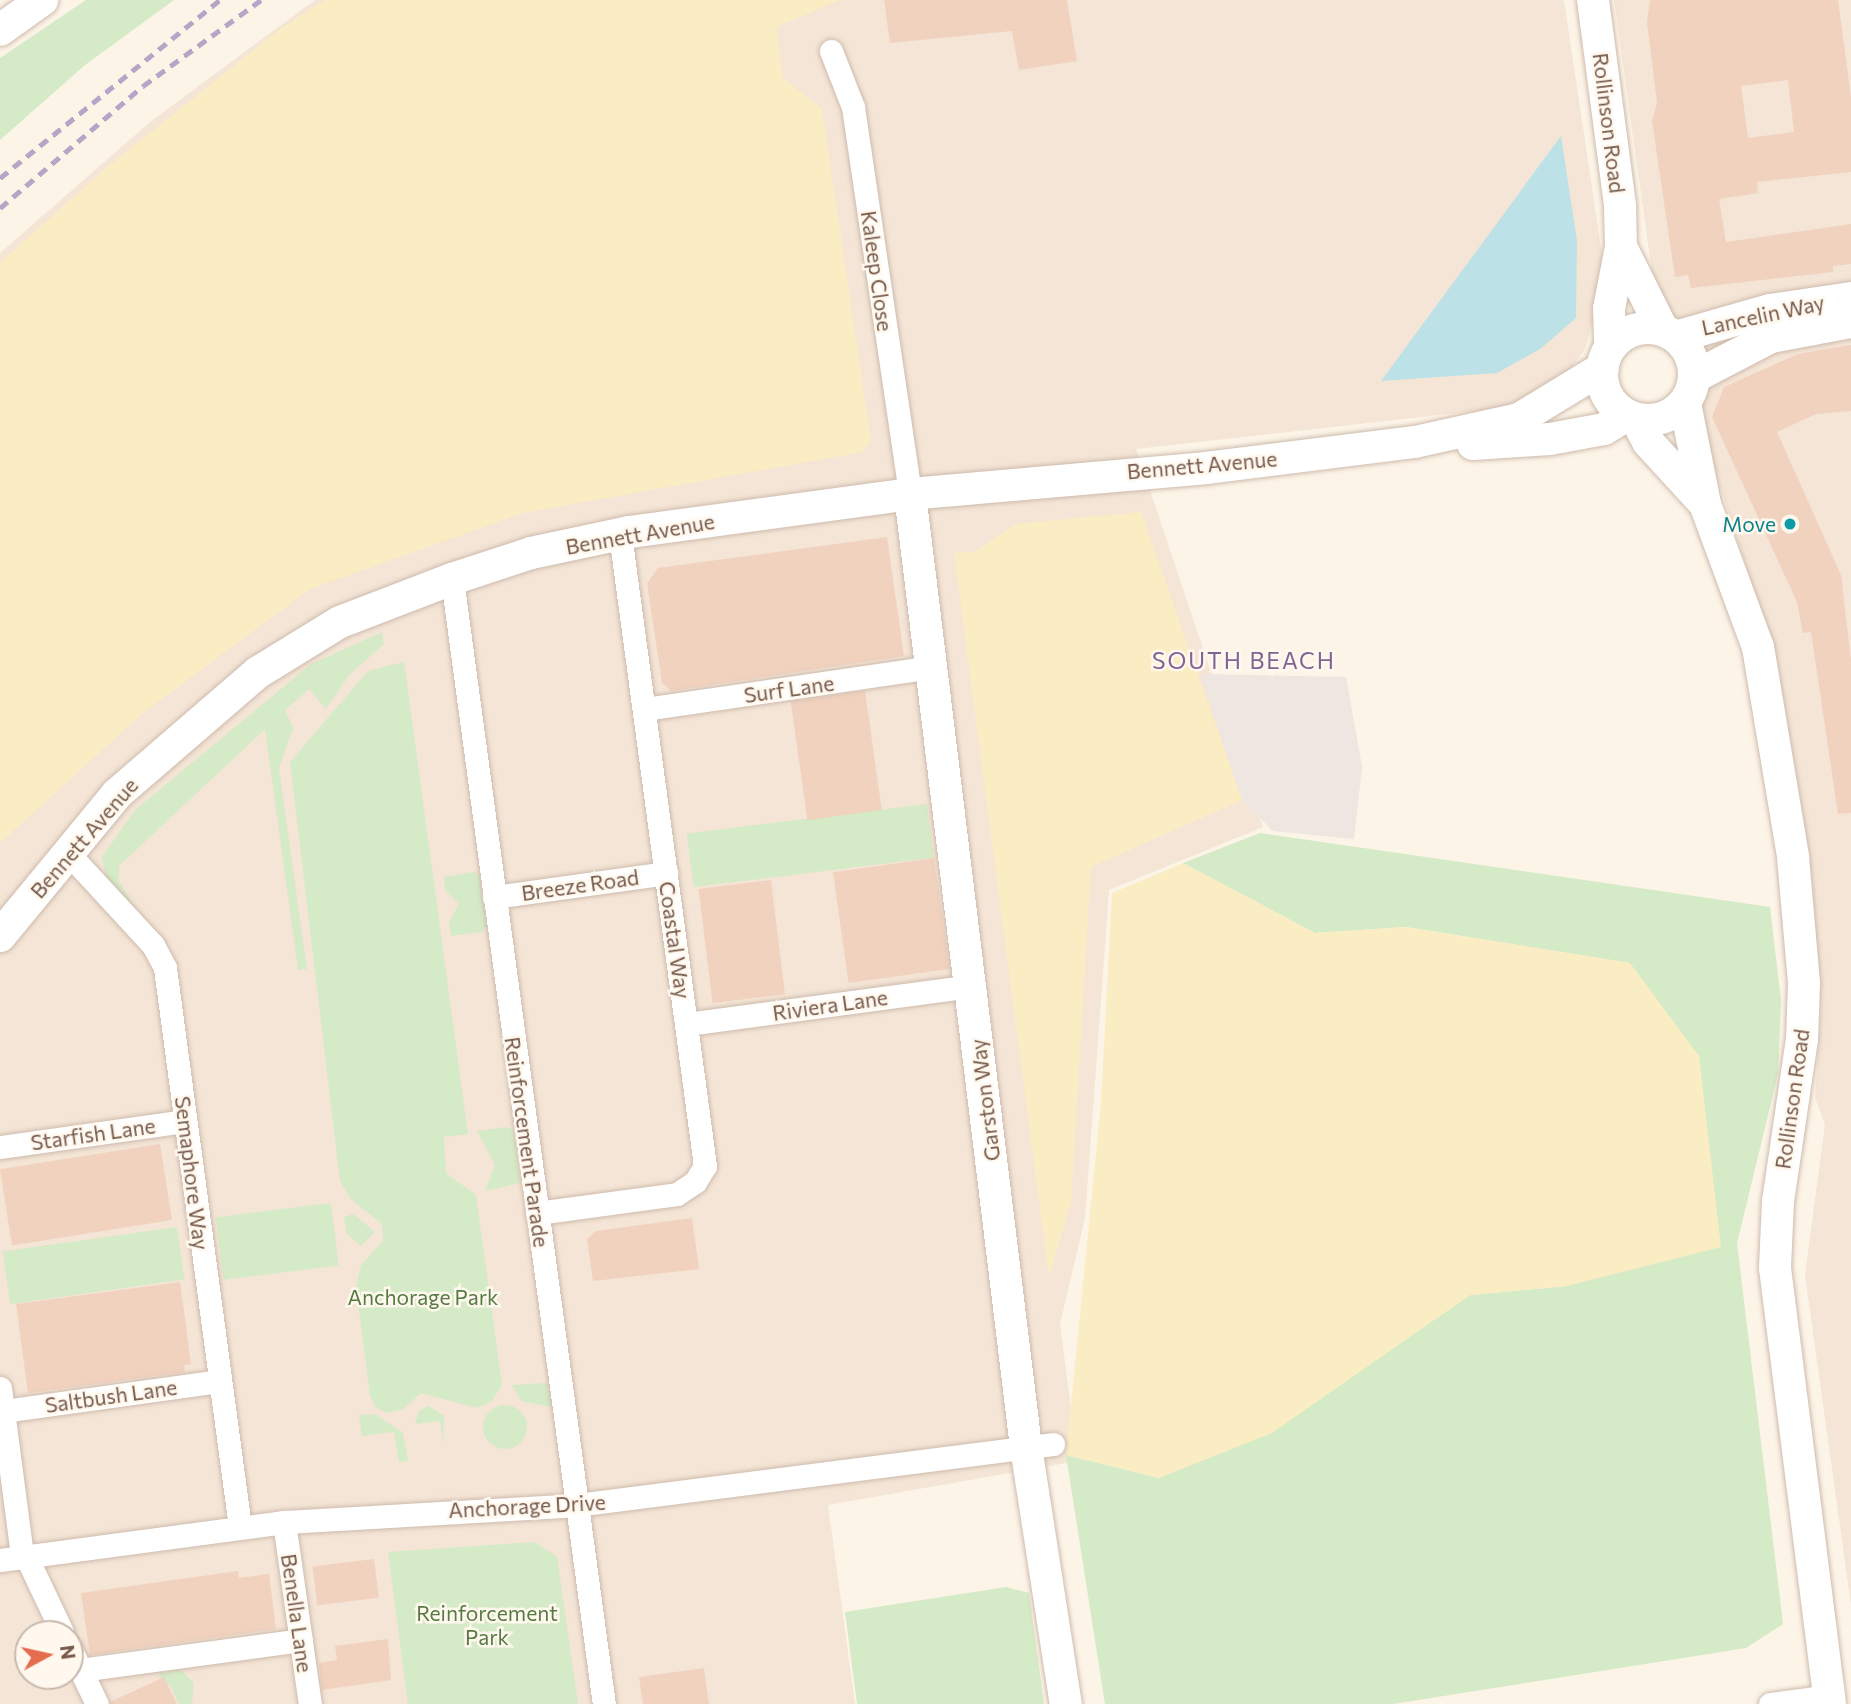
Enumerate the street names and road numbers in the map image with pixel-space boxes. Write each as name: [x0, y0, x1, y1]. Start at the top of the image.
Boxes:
street label: Rollinson Road: [1588, 51, 1630, 195]
street label: Kaleep Close: [856, 209, 898, 333]
street label: Lancelin Way: [1699, 290, 1827, 340]
street label: Bennett Avenue: [1126, 446, 1278, 484]
street label: Bennett Avenue: [564, 508, 716, 560]
street label: Surf Lane: [742, 670, 836, 708]
street label: Bennett Avenue: [25, 773, 143, 903]
street label: Breeze Road: [520, 864, 640, 906]
street label: Coastal Way: [654, 880, 696, 1000]
street label: Riviera Lane: [771, 984, 889, 1026]
street label: Rollinson Road: [1770, 1027, 1814, 1171]
street label: Reinforcement Parade: [500, 1035, 554, 1249]
street label: Garston Way: [965, 1037, 1005, 1163]
street label: Semaphore Way: [170, 1095, 214, 1251]
street label: Starfish Lane: [29, 1113, 157, 1155]
street label: Saltbush Lane: [43, 1374, 179, 1418]
street label: Anchorage Drive: [448, 1489, 606, 1523]
street label: Benella Lane: [276, 1552, 318, 1674]

